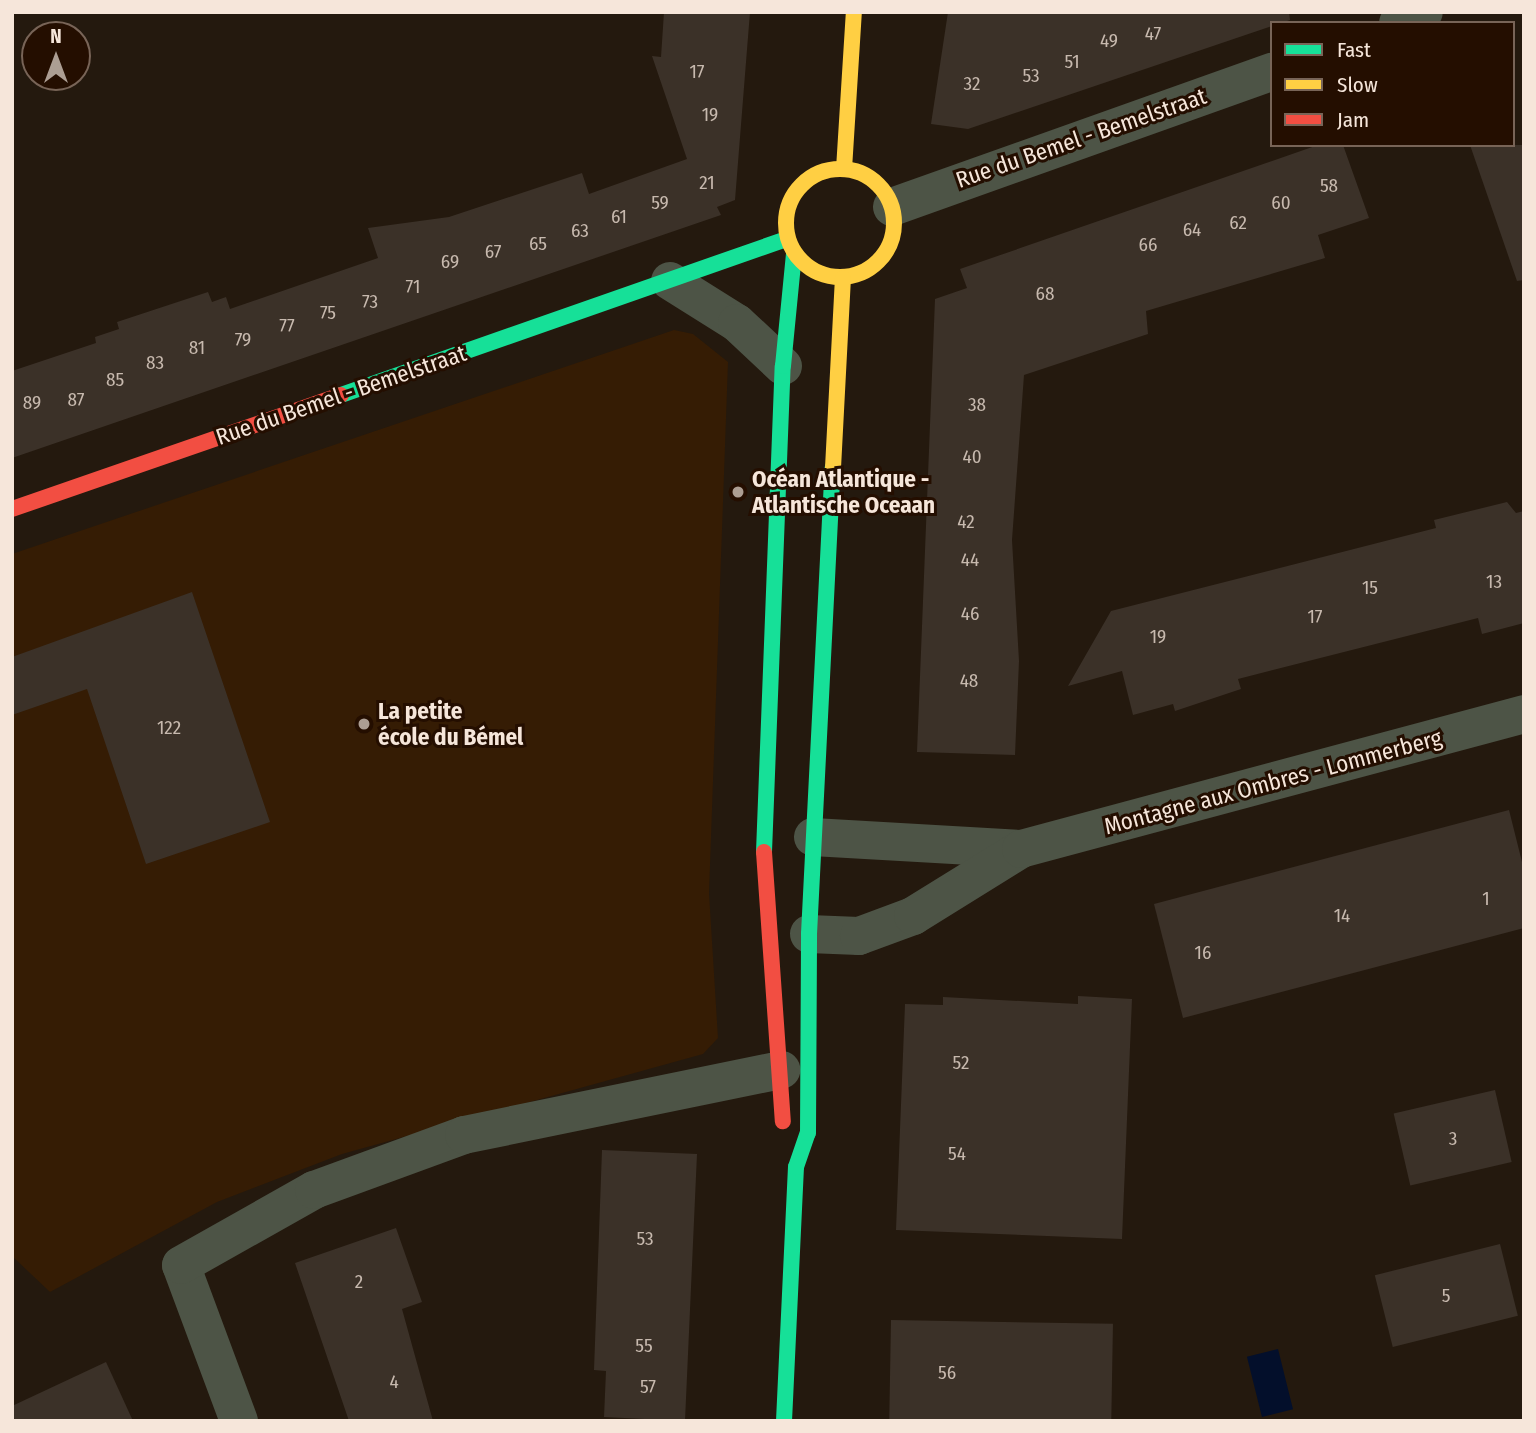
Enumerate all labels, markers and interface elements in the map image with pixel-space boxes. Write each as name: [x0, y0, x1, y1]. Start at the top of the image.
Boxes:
north arrow: [21, 21, 91, 91]
legend: [1270, 21, 1515, 147]
house number: 47: [1145, 23, 1161, 45]
text: N: [50, 25, 62, 48]
house number: 49: [1100, 30, 1118, 52]
text: Fast: [1337, 37, 1371, 63]
house number: 51: [1064, 51, 1080, 73]
house number: 17: [689, 61, 705, 83]
house number: 53: [1022, 65, 1040, 87]
text: Slow: [1337, 72, 1378, 98]
house number: 32: [964, 73, 980, 95]
street label: Rue du Bemel - Bemelstraat: [952, 82, 1210, 194]
house number: 19: [702, 104, 718, 126]
text: Jam: [1337, 107, 1369, 133]
house number: 21: [699, 172, 715, 194]
house number: 58: [1320, 175, 1338, 197]
house number: 59: [651, 192, 669, 214]
house number: 60: [1271, 192, 1291, 214]
house number: 61: [611, 206, 627, 228]
house number: 62: [1229, 212, 1247, 234]
house number: 64: [1183, 219, 1201, 241]
house number: 63: [571, 220, 589, 242]
house number: 65: [529, 233, 547, 255]
house number: 66: [1139, 234, 1157, 256]
house number: 67: [485, 241, 501, 263]
house number: 69: [441, 251, 459, 273]
house number: 71: [406, 276, 420, 298]
house number: 68: [1036, 283, 1054, 305]
house number: 73: [362, 291, 378, 313]
house number: 75: [320, 302, 336, 324]
house number: 77: [279, 315, 295, 337]
house number: 79: [235, 329, 251, 351]
house number: 81: [189, 337, 205, 359]
street label: Rue du Bemel - Bemelstraat: [212, 339, 470, 451]
house number: 83: [146, 352, 164, 374]
house number: 85: [106, 369, 124, 391]
house number: 87: [68, 389, 84, 411]
house number: 89: [23, 392, 41, 414]
house number: 38: [968, 394, 986, 416]
house number: 40: [962, 446, 982, 468]
place label: Océan Atlantique - Atlantische Oceaan: [752, 465, 935, 519]
marker: Océan Atlantique - Atlantische Oceaan: [730, 484, 746, 500]
house number: 42: [957, 511, 975, 533]
house number: 44: [961, 549, 979, 571]
house number: 13: [1486, 571, 1502, 593]
house number: 15: [1362, 577, 1378, 599]
house number: 46: [961, 603, 979, 625]
house number: 17: [1307, 606, 1323, 628]
house number: 19: [1150, 626, 1166, 648]
house number: 48: [960, 670, 978, 692]
place label: La petite école du Bémel: [378, 697, 523, 751]
marker: La petite école du Bémel: [356, 716, 372, 732]
house number: 122: [157, 717, 181, 739]
street label: Montagne aux Ombres - Lommerberg: [1101, 724, 1445, 840]
house number: 1: [1482, 888, 1490, 910]
house number: 14: [1334, 905, 1350, 927]
house number: 16: [1195, 942, 1211, 964]
house number: 52: [953, 1052, 969, 1074]
house number: 3: [1449, 1128, 1457, 1150]
house number: 54: [948, 1143, 966, 1165]
house number: 53: [636, 1228, 654, 1250]
house number: 2: [355, 1271, 363, 1293]
house number: 5: [1442, 1285, 1450, 1307]
house number: 55: [635, 1335, 653, 1357]
house number: 56: [938, 1362, 956, 1384]
house number: 4: [389, 1371, 399, 1393]
house number: 57: [640, 1376, 656, 1398]

